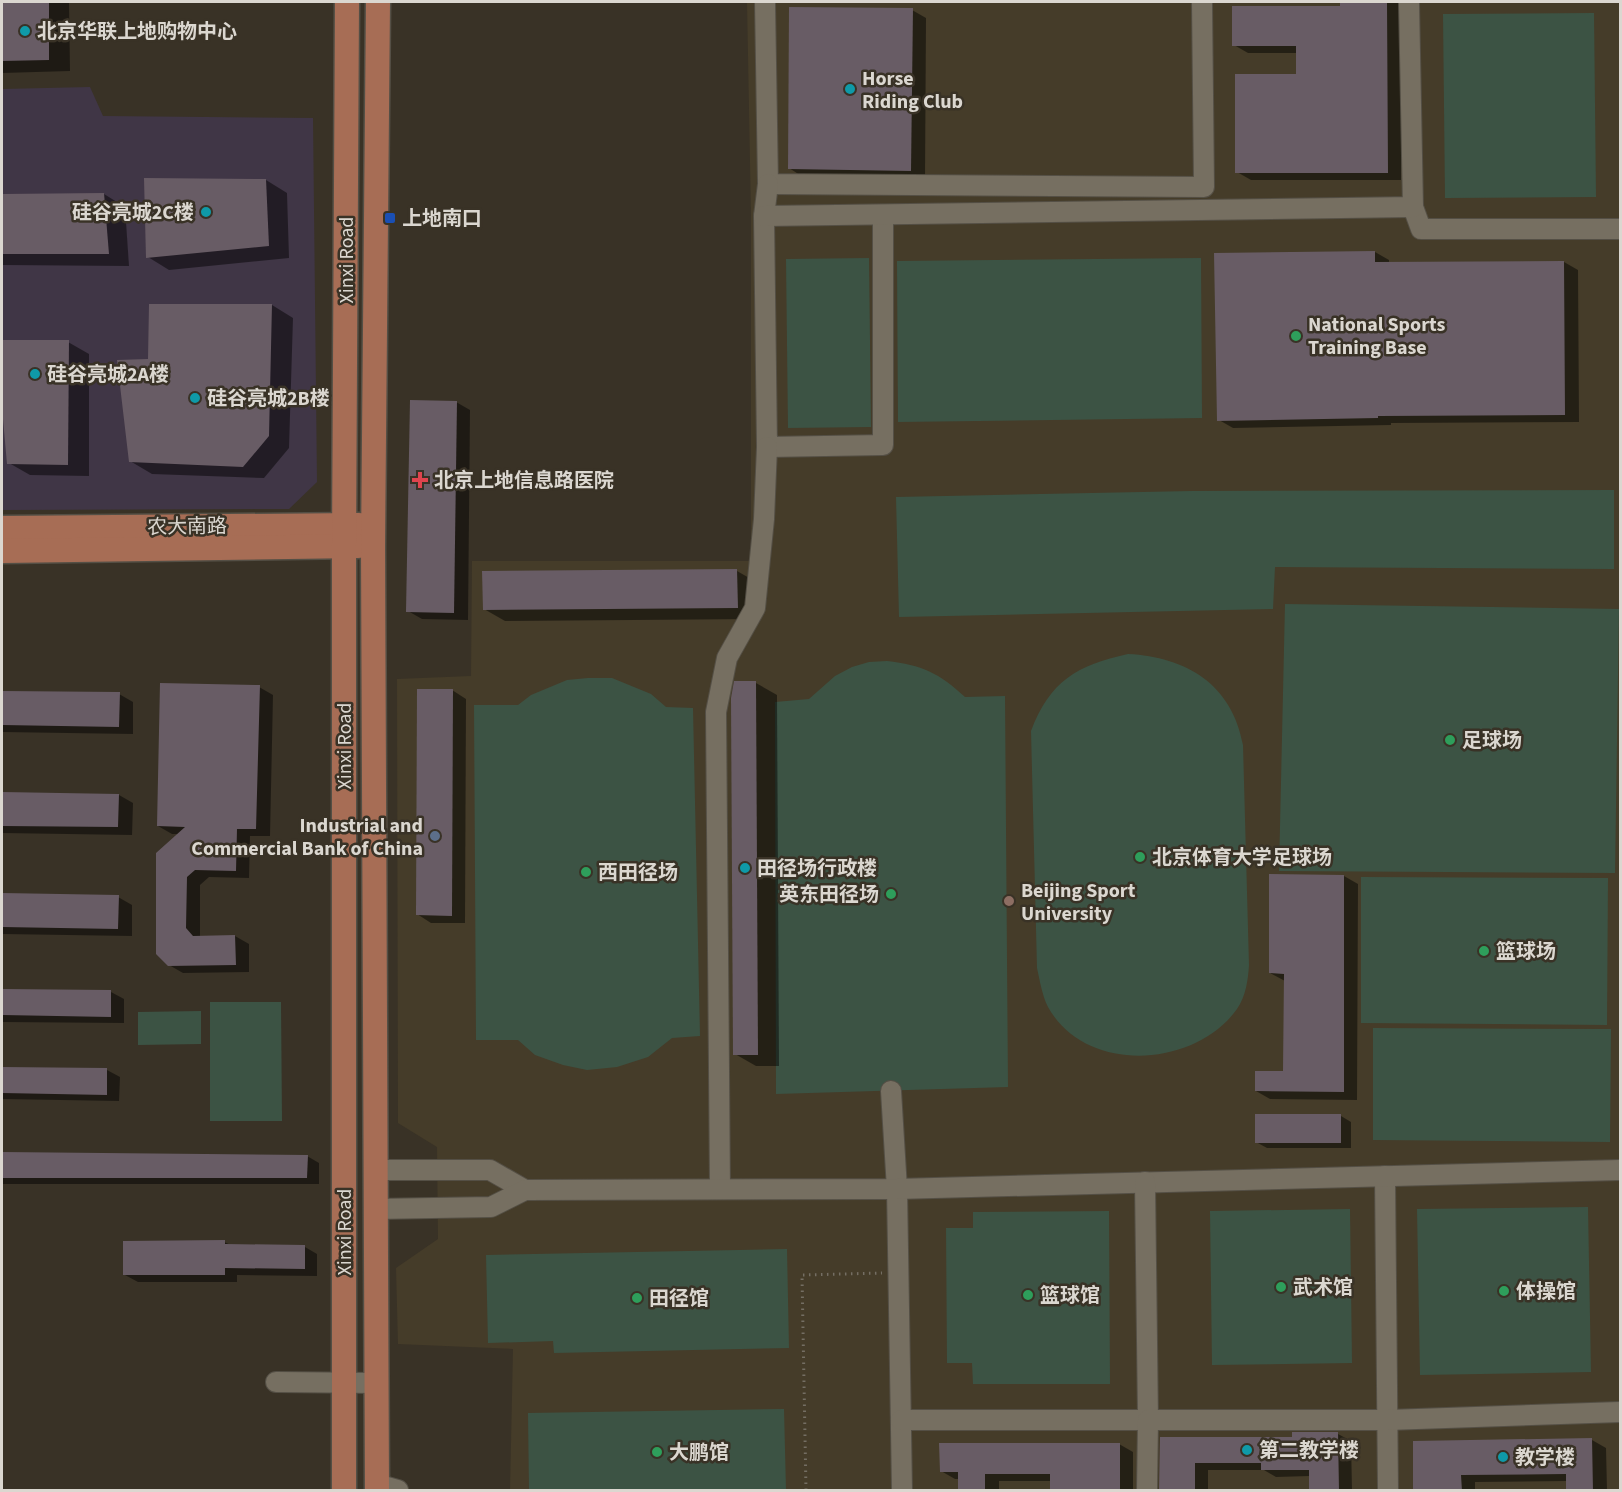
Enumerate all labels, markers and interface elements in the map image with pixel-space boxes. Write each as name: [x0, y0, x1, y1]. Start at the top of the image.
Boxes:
place label: 北京华联上地购物中心: [37, 18, 237, 46]
marker: 北京华联上地购物中心: [18, 24, 32, 38]
place label: Horse Riding Club: [862, 65, 963, 116]
marker: Horse Riding Club: [843, 82, 857, 96]
place label: 硅谷亮城2C楼: [72, 199, 194, 227]
marker: 硅谷亮城2C楼: [199, 205, 213, 219]
place label: 上地南口: [402, 205, 482, 233]
marker: 上地南口: [383, 211, 397, 225]
street label: Xinxi Road: [333, 217, 361, 303]
place label: National Sports Training Base: [1308, 311, 1446, 362]
marker: National Sports Training Base: [1289, 329, 1303, 343]
place label: 硅谷亮城2A楼: [47, 361, 169, 389]
marker: 硅谷亮城2A楼: [28, 367, 42, 381]
place label: 硅谷亮城2B楼: [207, 385, 330, 413]
marker: 硅谷亮城2B楼: [188, 391, 202, 405]
place label: 北京上地信息路医院: [434, 467, 614, 495]
marker: 北京上地信息路医院: [411, 471, 429, 489]
street label: 农大南路: [147, 512, 227, 542]
street label: Xinxi Road: [331, 703, 359, 789]
place label: 足球场: [1462, 727, 1522, 755]
marker: 足球场: [1443, 733, 1457, 747]
place label: Industrial and Commercial Bank of China: [191, 812, 423, 863]
marker: Industrial and Commercial Bank of China: [428, 829, 442, 843]
place label: 北京体育大学足球场: [1152, 844, 1332, 872]
marker: 北京体育大学足球场: [1133, 850, 1147, 864]
place label: 田径场行政楼: [757, 855, 877, 883]
place label: 西田径场: [598, 859, 678, 887]
marker: 田径场行政楼: [738, 861, 752, 875]
marker: 西田径场: [579, 865, 593, 879]
place label: Beijing Sport University: [1021, 877, 1136, 928]
place label: 英东田径场: [779, 881, 879, 909]
marker: 英东田径场: [884, 887, 898, 901]
marker: Beijing Sport University: [1002, 894, 1016, 908]
place label: 篮球场: [1496, 938, 1556, 966]
marker: 篮球场: [1477, 944, 1491, 958]
street label: Xinxi Road: [331, 1189, 359, 1275]
place label: 武术馆: [1293, 1274, 1353, 1302]
place label: 体操馆: [1516, 1278, 1576, 1306]
marker: 武术馆: [1274, 1280, 1288, 1294]
place label: 篮球馆: [1040, 1282, 1100, 1310]
marker: 体操馆: [1497, 1284, 1511, 1298]
place label: 田径馆: [649, 1285, 709, 1313]
marker: 篮球馆: [1021, 1288, 1035, 1302]
marker: 田径馆: [630, 1291, 644, 1305]
place label: 第二教学楼: [1259, 1437, 1359, 1465]
place label: 大鹏馆: [669, 1439, 729, 1467]
marker: 第二教学楼: [1240, 1443, 1254, 1457]
place label: 教学楼: [1515, 1444, 1575, 1472]
marker: 大鹏馆: [650, 1445, 664, 1459]
marker: 教学楼: [1496, 1450, 1510, 1464]

